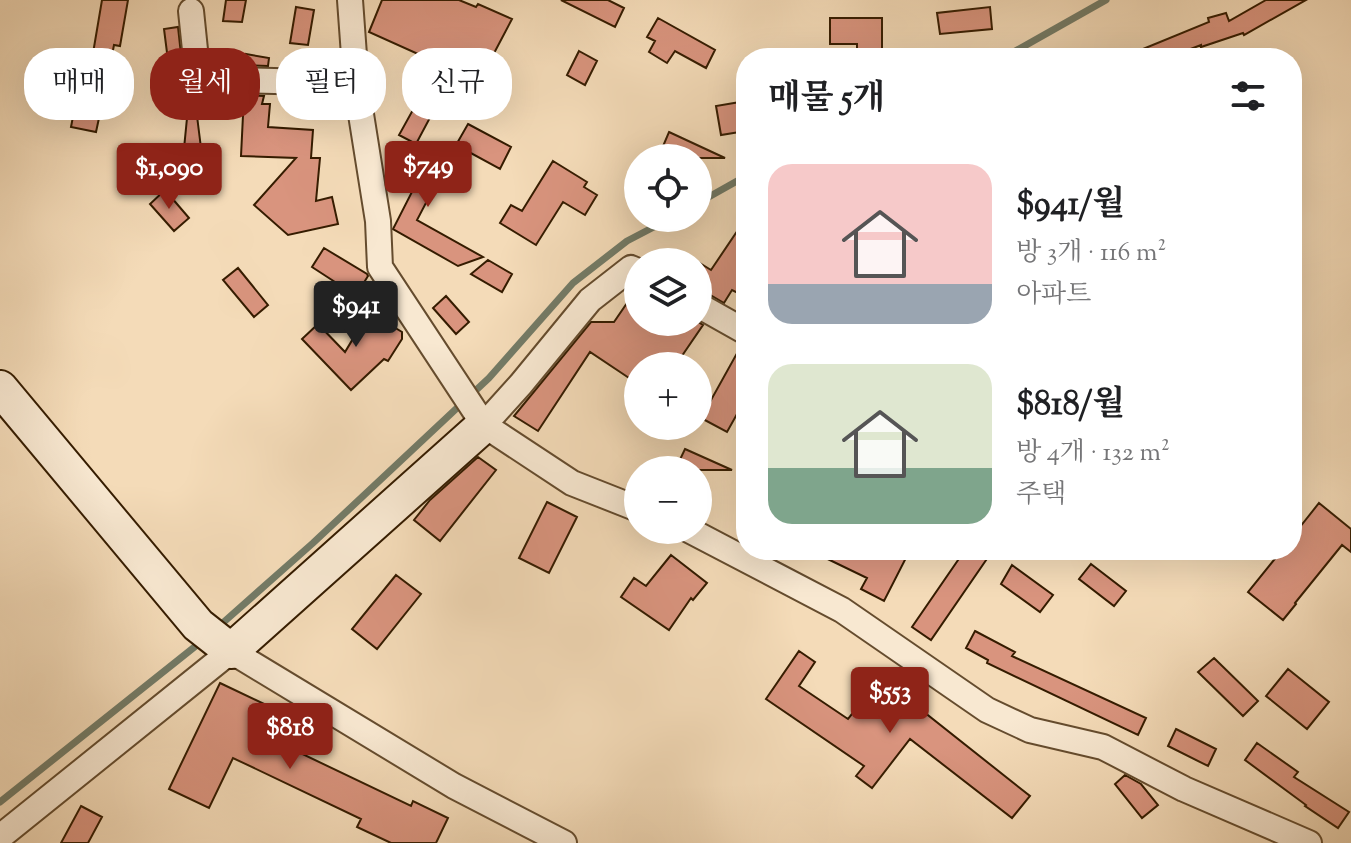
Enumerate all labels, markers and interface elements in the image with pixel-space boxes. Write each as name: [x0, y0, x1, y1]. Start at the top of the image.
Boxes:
chip: 매매: [24, 48, 134, 120]
chip: 월세: [150, 48, 260, 120]
chip: 필터: [276, 48, 386, 120]
chip: 신규: [402, 48, 512, 120]
icon: filters: [1226, 74, 1270, 118]
text: 매물 5개: [768, 75, 885, 124]
pin: $749: [381, 141, 475, 209]
pin: $1,090: [104, 143, 234, 211]
map controls: [624, 144, 712, 544]
button: locate: [624, 144, 712, 232]
text: $749: [403, 148, 453, 185]
text: $1,090: [135, 150, 203, 187]
text: $941/월: [1016, 181, 1125, 230]
icon: home: [832, 196, 928, 292]
text: 방 3개 · 116 m²: [1016, 235, 1166, 272]
button: layers: [624, 248, 712, 336]
text: 아파트: [1016, 277, 1091, 314]
pin: $941: [309, 281, 403, 349]
text: $941: [332, 288, 380, 325]
button: +: [624, 352, 712, 440]
text: $818/월: [1016, 381, 1125, 430]
icon: home: [832, 396, 928, 492]
text: 방 4개 · 132 m²: [1016, 435, 1170, 472]
button: −: [624, 456, 712, 544]
text: 주택: [1016, 477, 1066, 514]
pin: $553: [843, 667, 937, 735]
text: $553: [869, 674, 911, 711]
pin: $818: [243, 703, 337, 771]
text: $818: [266, 710, 314, 747]

